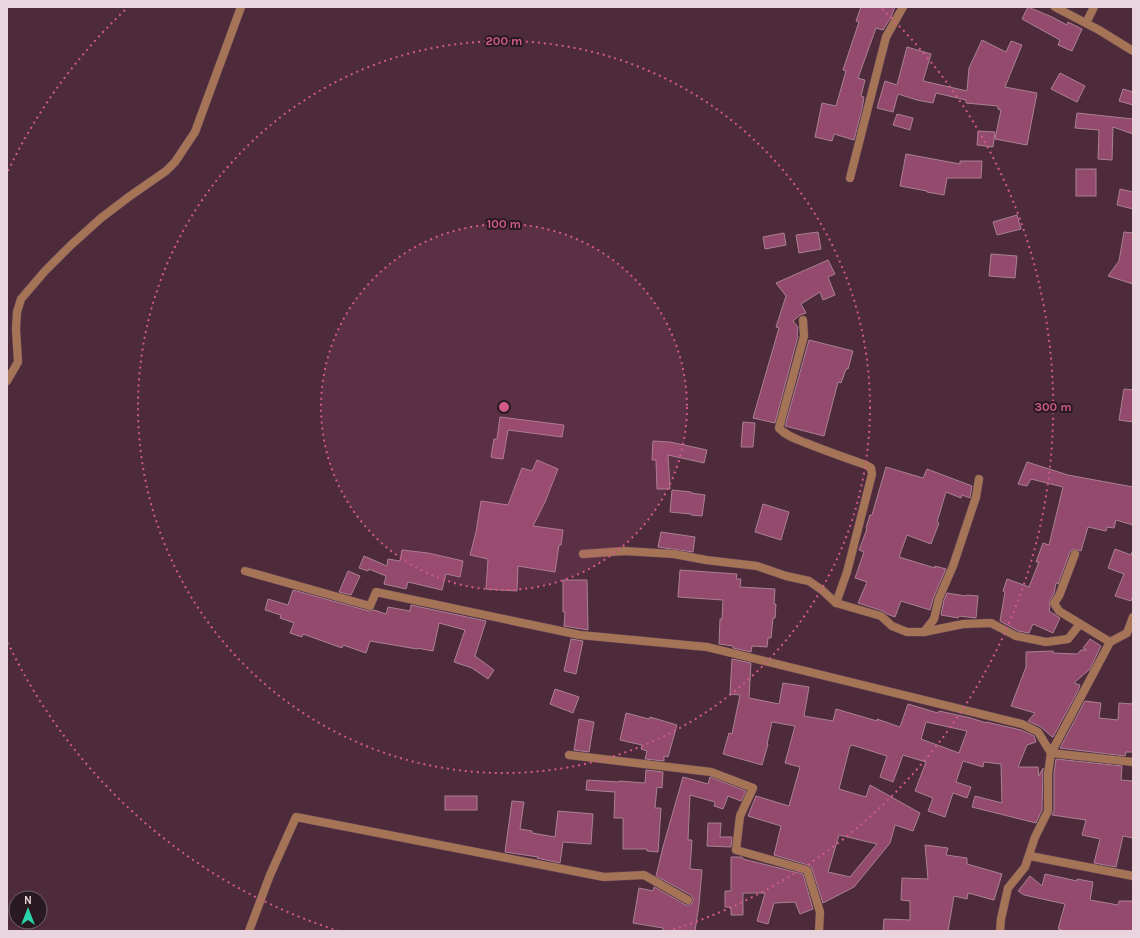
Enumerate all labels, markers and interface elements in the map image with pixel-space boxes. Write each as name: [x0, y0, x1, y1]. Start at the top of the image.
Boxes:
text: 200 m: [486, 34, 522, 48]
text: 100 m: [487, 217, 521, 231]
centre of rings: [497, 400, 511, 414]
text: 300 m: [1034, 400, 1072, 414]
north arrow: [8, 890, 48, 930]
text: N: [24, 894, 32, 907]

